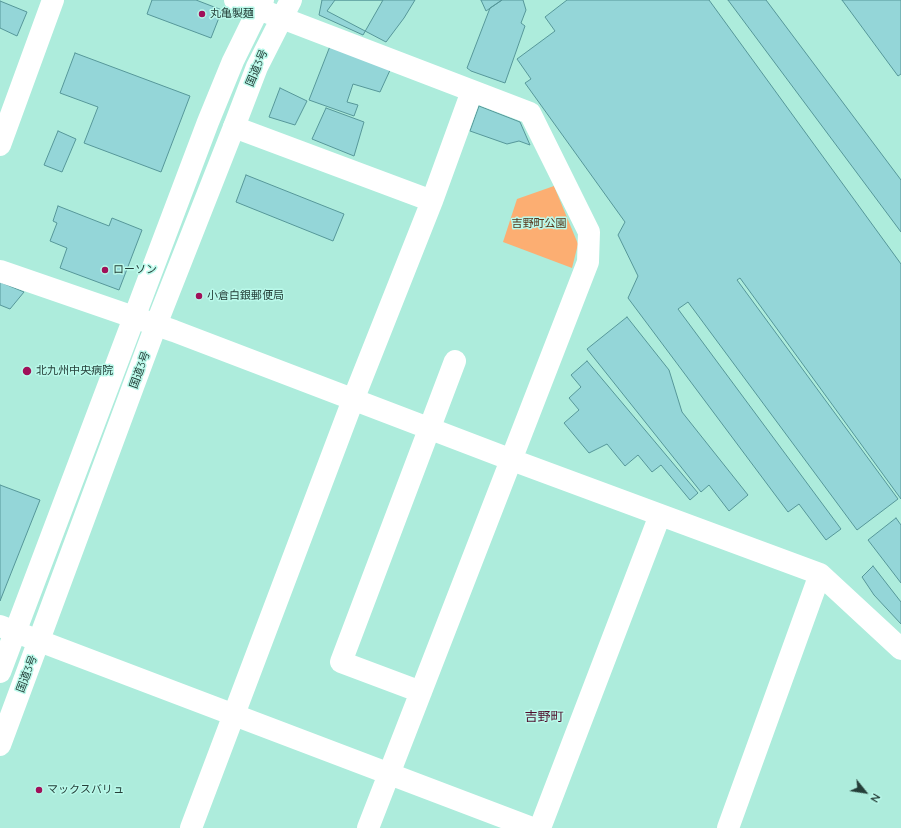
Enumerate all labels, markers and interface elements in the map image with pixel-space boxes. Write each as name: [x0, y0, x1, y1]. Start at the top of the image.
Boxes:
place label: 丸亀製麺: [210, 7, 254, 21]
marker: 丸亀製麺: [197, 9, 207, 19]
street label: 国道3号: [243, 48, 271, 88]
park label: 吉野町公園: [512, 217, 566, 231]
place label: ローソン: [113, 263, 157, 277]
marker: ローソン: [100, 265, 110, 275]
place label: 小倉白銀郵便局: [207, 289, 284, 303]
marker: 小倉白銀郵便局: [194, 291, 204, 301]
street label: 国道3号: [127, 350, 153, 390]
place label: 北九州中央病院: [36, 364, 113, 378]
marker: 北九州中央病院: [21, 365, 33, 377]
street label: 国道3号: [14, 654, 40, 694]
district label: 吉野町: [525, 709, 563, 725]
north arrow: [845, 772, 885, 812]
place label: マックスバリュ: [47, 783, 124, 797]
marker: マックスバリュ: [34, 785, 44, 795]
text: N: [867, 791, 883, 805]

